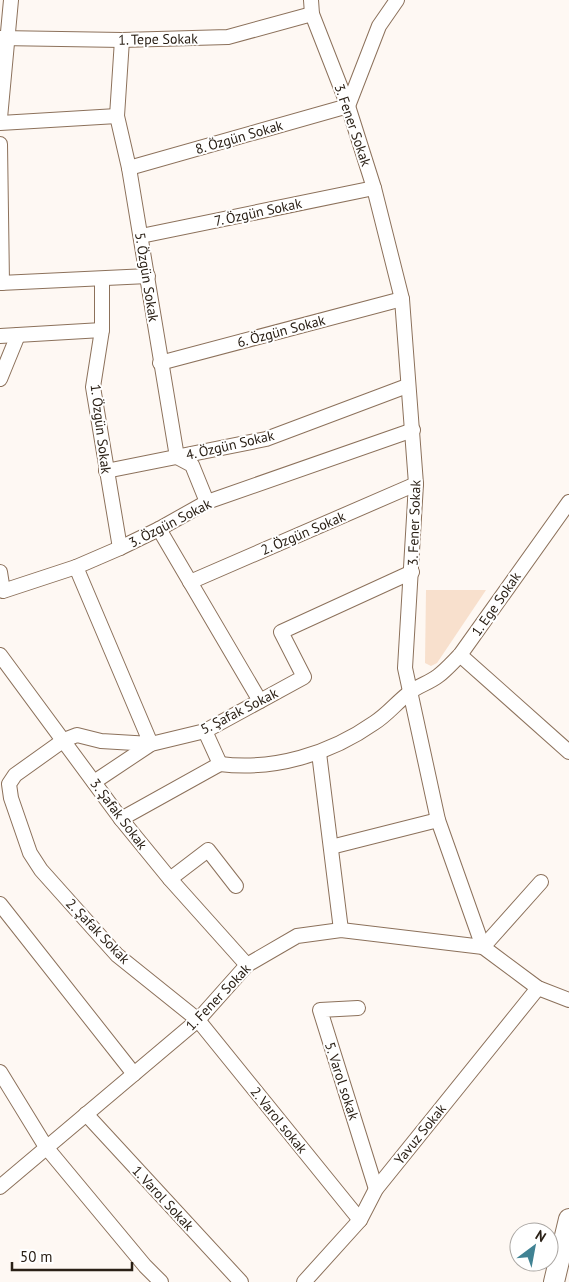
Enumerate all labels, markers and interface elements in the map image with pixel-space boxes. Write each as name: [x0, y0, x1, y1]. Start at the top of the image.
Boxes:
street label: 1. Tepe Sokak: [118, 29, 198, 49]
street label: 3. Fener Sokak: [330, 81, 376, 169]
street label: 8. Özgün Sokak: [193, 116, 285, 158]
street label: 7. Özgün Sokak: [213, 194, 304, 230]
street label: 5. Özgün Sokak: [131, 231, 163, 323]
street label: 6. Özgün Sokak: [235, 311, 327, 351]
street label: 1. Özgün Sokak: [87, 383, 115, 475]
street label: 4. Özgün Sokak: [184, 426, 276, 464]
street label: 3. Fener Sokak: [404, 479, 425, 566]
street label: 3. Özgün Sokak: [126, 494, 215, 552]
street label: 2. Özgün Sokak: [258, 507, 348, 559]
street label: 1. Ege Sokak: [467, 568, 525, 640]
street label: 5. Şafak Sokak: [197, 684, 281, 738]
street label: 3. Şafak Sokak: [86, 775, 152, 853]
street label: 2. Şafak Sokak: [62, 894, 134, 968]
street label: 1. Fener Sokak: [182, 960, 255, 1034]
street label: 5. Varol sokak: [321, 1040, 363, 1123]
street label: 2. Varol sokak: [247, 1083, 312, 1157]
street label: Yavuz Sokak: [390, 1100, 450, 1168]
street label: 1. Varol Sokak: [128, 1162, 198, 1234]
north arrow: [509, 1222, 559, 1272]
text: N: [532, 1226, 550, 1246]
scale bar: [12, 1240, 132, 1272]
text: 50 m: [20, 1247, 53, 1266]

